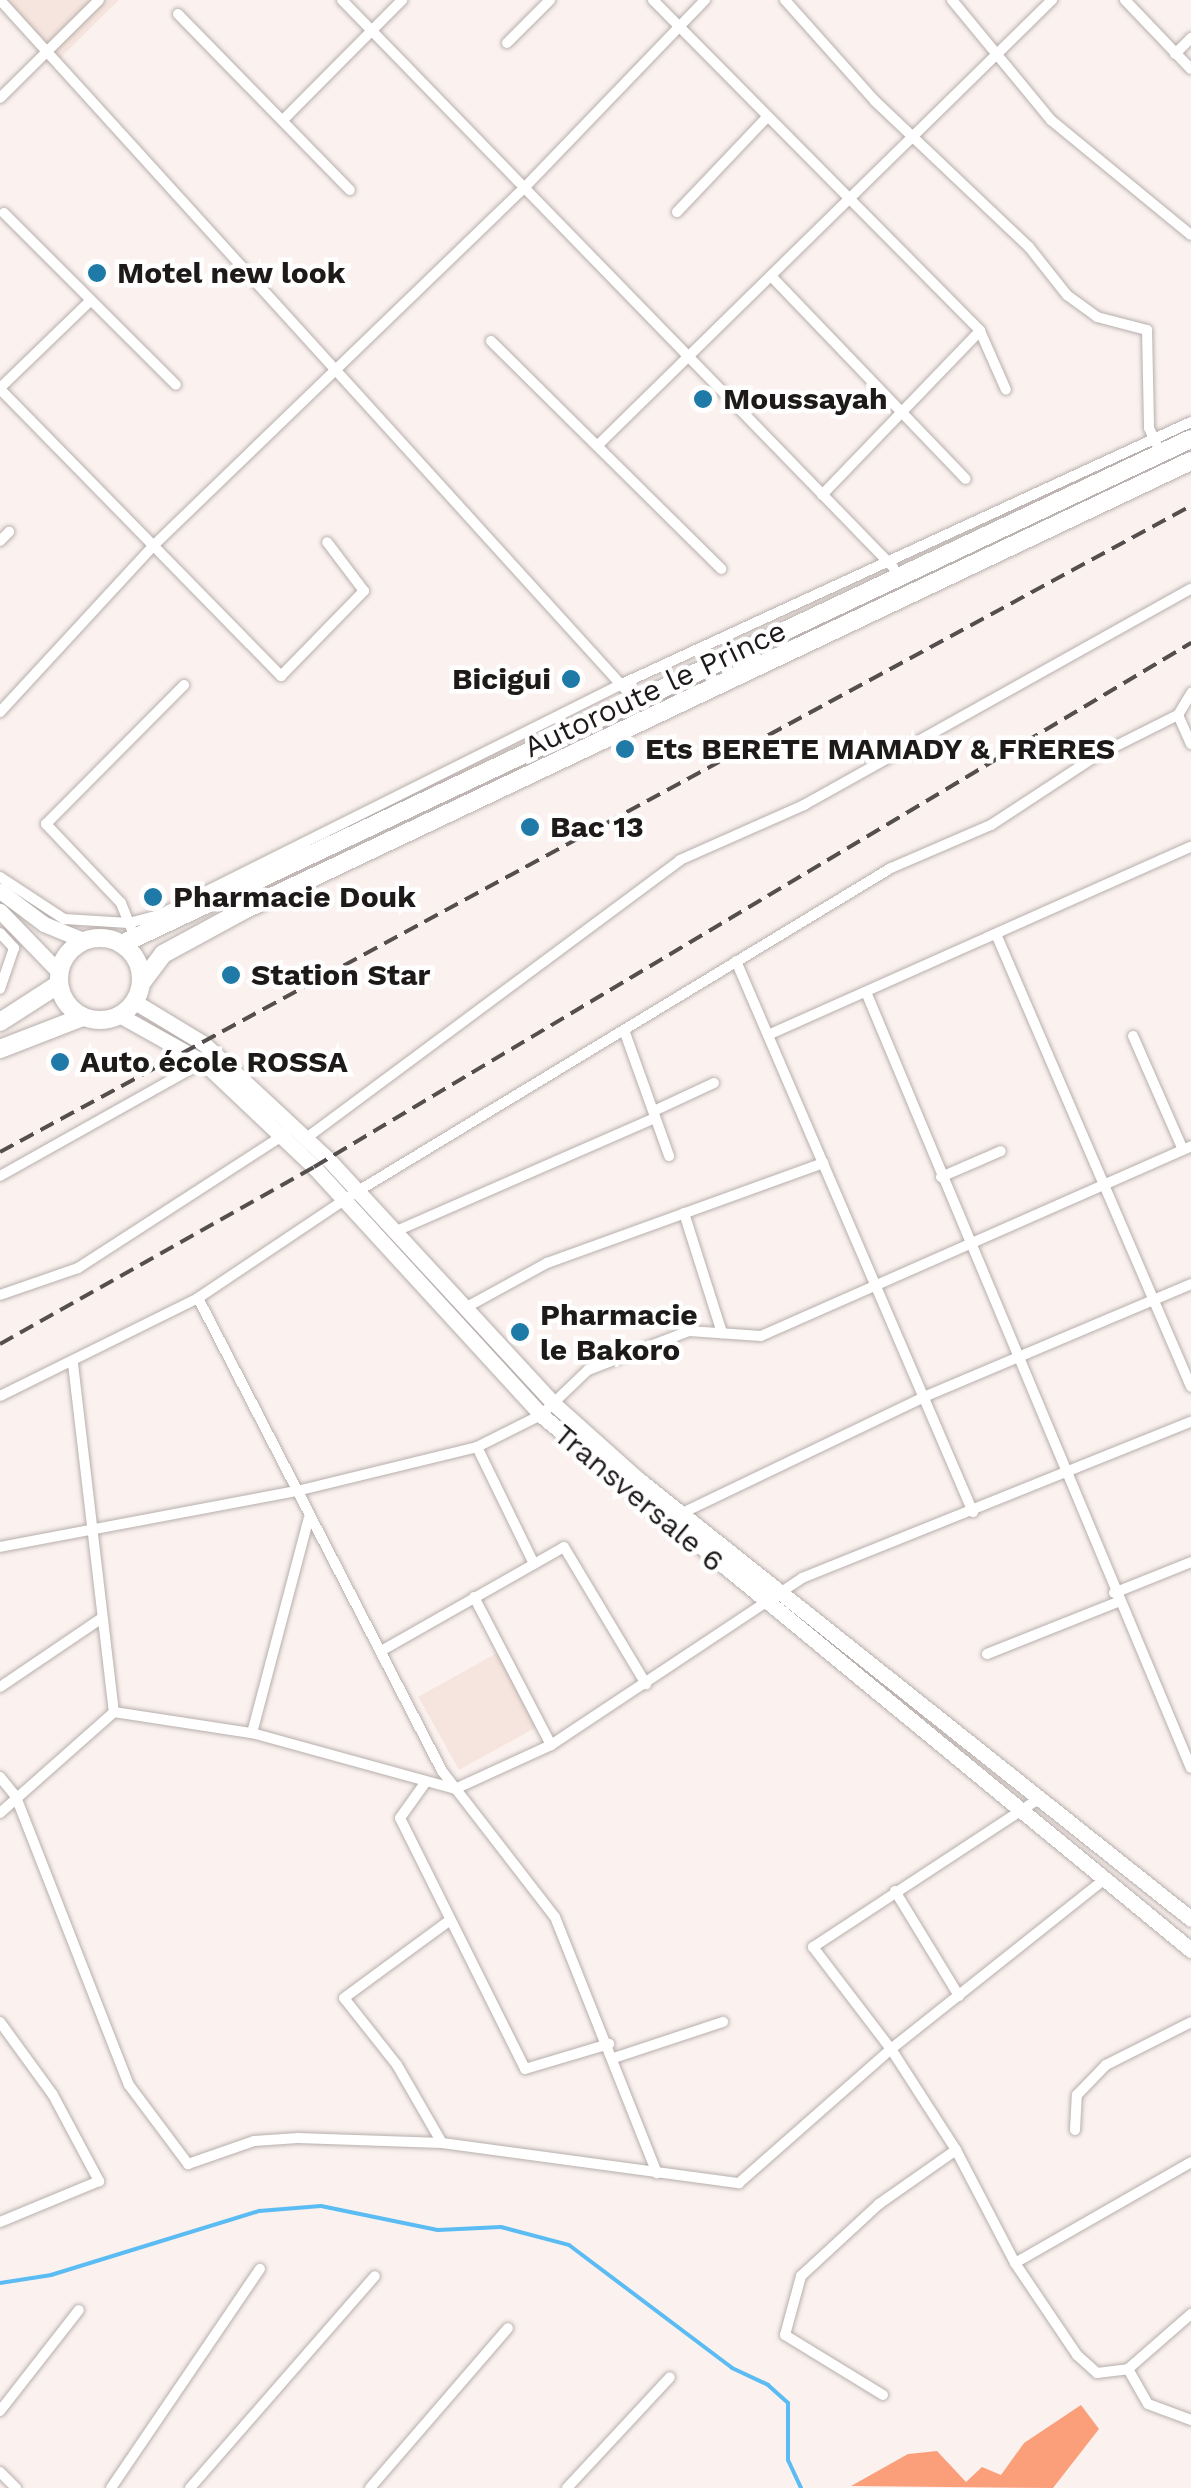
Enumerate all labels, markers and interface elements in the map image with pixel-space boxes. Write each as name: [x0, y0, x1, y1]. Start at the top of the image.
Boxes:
place label: Motel new look: [117, 255, 346, 291]
marker: Motel new look: [86, 262, 108, 284]
place label: Moussayah: [723, 381, 888, 417]
marker: Moussayah: [692, 388, 714, 410]
street label: Autoroute le Prince: [518, 612, 792, 766]
place label: Bicigui: [452, 661, 551, 697]
marker: Bicigui: [560, 668, 582, 690]
place label: Ets BERETE MAMADY & FRERES: [645, 731, 1116, 767]
marker: Ets BERETE MAMADY & FRERES: [614, 738, 636, 760]
place label: Bac 13: [550, 809, 644, 845]
marker: Bac 13: [519, 816, 541, 838]
place label: Pharmacie Douk: [173, 879, 416, 915]
marker: Pharmacie Douk: [142, 886, 164, 908]
place label: Station Star: [251, 957, 430, 993]
marker: Station Star: [220, 964, 242, 986]
place label: Auto école ROSSA: [80, 1044, 348, 1080]
marker: Auto école ROSSA: [49, 1051, 71, 1073]
place label: Pharmacie le Bakoro: [540, 1297, 698, 1368]
marker: Pharmacie le Bakoro: [509, 1321, 531, 1343]
street label: Transversale 6: [547, 1416, 731, 1580]

